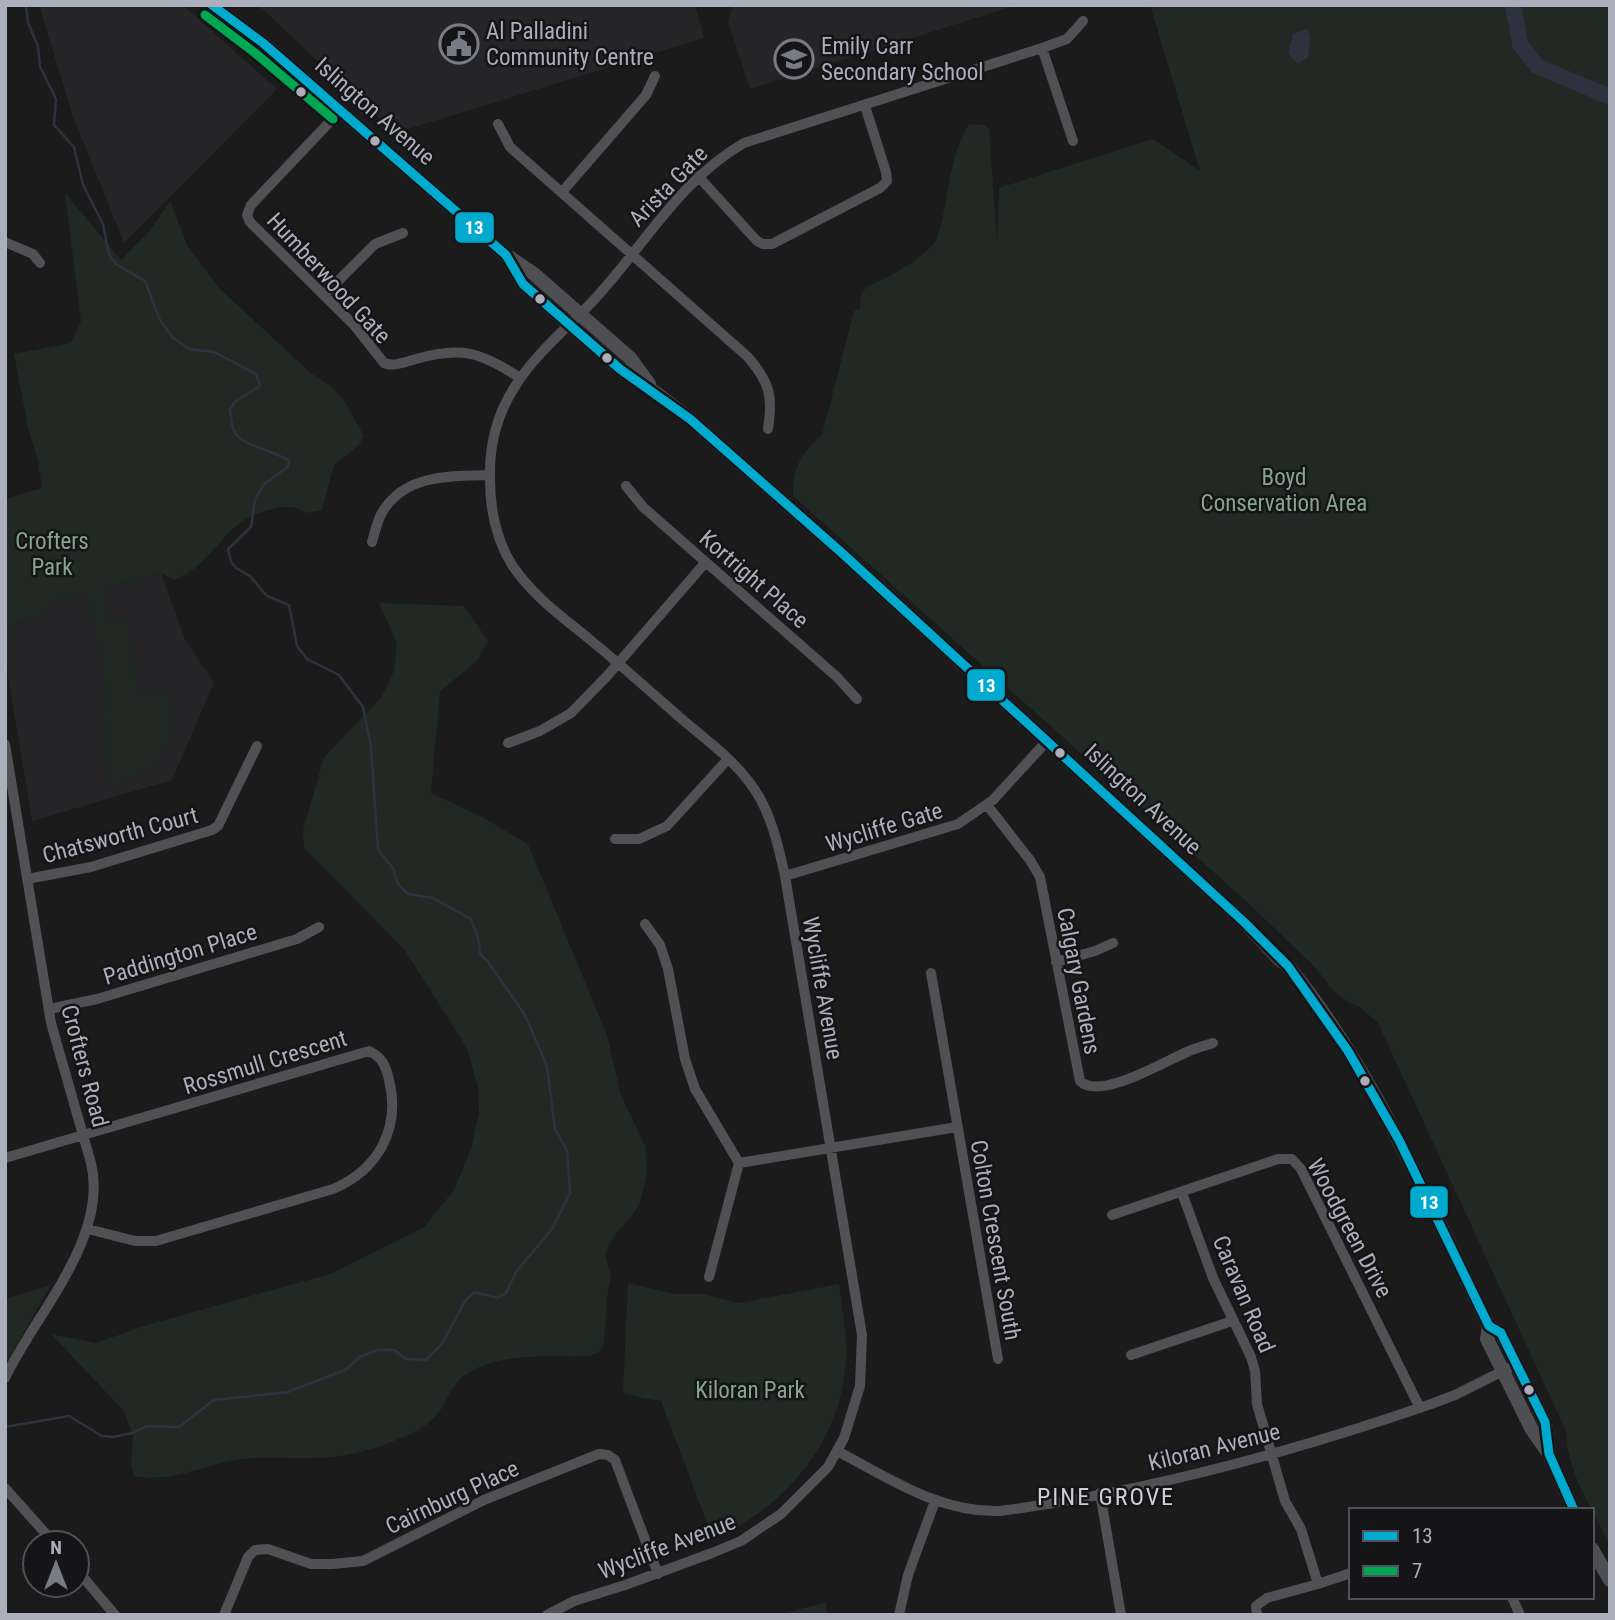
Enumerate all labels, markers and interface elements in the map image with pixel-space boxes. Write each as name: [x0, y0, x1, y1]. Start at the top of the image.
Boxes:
place label: Al Palladini Community Centre: [486, 18, 654, 71]
public building icon: Al Palladini Community Centre: [438, 23, 480, 65]
place label: Emily Carr Secondary School: [821, 33, 984, 86]
school or university icon: Emily Carr Secondary School: [773, 38, 815, 80]
street label: Islington Avenue: [309, 52, 440, 171]
unlabelled marker: [294, 85, 308, 99]
unlabelled marker: [368, 134, 382, 148]
street label: Arista Gate: [623, 141, 713, 232]
street label: Humberwood Gate: [261, 207, 396, 349]
line badge: 13: [454, 211, 495, 244]
text: 13: [464, 216, 484, 239]
unlabelled marker: [533, 292, 547, 306]
unlabelled marker: [600, 351, 614, 365]
park label: Boyd Conservation Area: [1201, 464, 1367, 517]
street label: Kortright Place: [694, 525, 814, 634]
park label: Crofters Park: [15, 528, 89, 581]
line badge: 13: [966, 668, 1006, 702]
text: 13: [976, 674, 996, 697]
street label: Islington Avenue: [1079, 738, 1207, 860]
unlabelled marker: [1053, 746, 1067, 760]
street label: Wycliffe Gate: [822, 797, 946, 858]
street label: Chatsworth Court: [39, 802, 201, 869]
street label: Calgary Gardens: [1051, 905, 1106, 1057]
street label: Wycliffe Avenue: [797, 914, 848, 1062]
street label: Paddington Place: [100, 918, 260, 991]
street label: Crofters Road: [55, 1002, 114, 1130]
street label: Rossmull Crescent: [180, 1025, 350, 1100]
unlabelled marker: [1358, 1074, 1372, 1088]
street label: Colton Crescent South: [965, 1138, 1026, 1342]
street label: Woodgreen Drive: [1302, 1154, 1398, 1302]
line badge: 13: [1409, 1185, 1449, 1219]
text: 13: [1419, 1191, 1439, 1214]
street label: Caravan Road: [1207, 1232, 1280, 1357]
park label: Kiloran Park: [695, 1377, 805, 1404]
unlabelled marker: [1522, 1383, 1536, 1397]
street label: Kiloran Avenue: [1145, 1418, 1283, 1477]
street label: Cairnburg Place: [381, 1455, 523, 1540]
district label: PINE GROVE: [1037, 1483, 1175, 1511]
street label: Wycliffe Avenue: [595, 1508, 740, 1585]
legend: [1349, 1508, 1594, 1599]
text: 13: [1412, 1524, 1433, 1548]
north arrow: [21, 1529, 91, 1599]
text: N: [50, 1536, 62, 1559]
text: 7: [1412, 1559, 1422, 1583]

